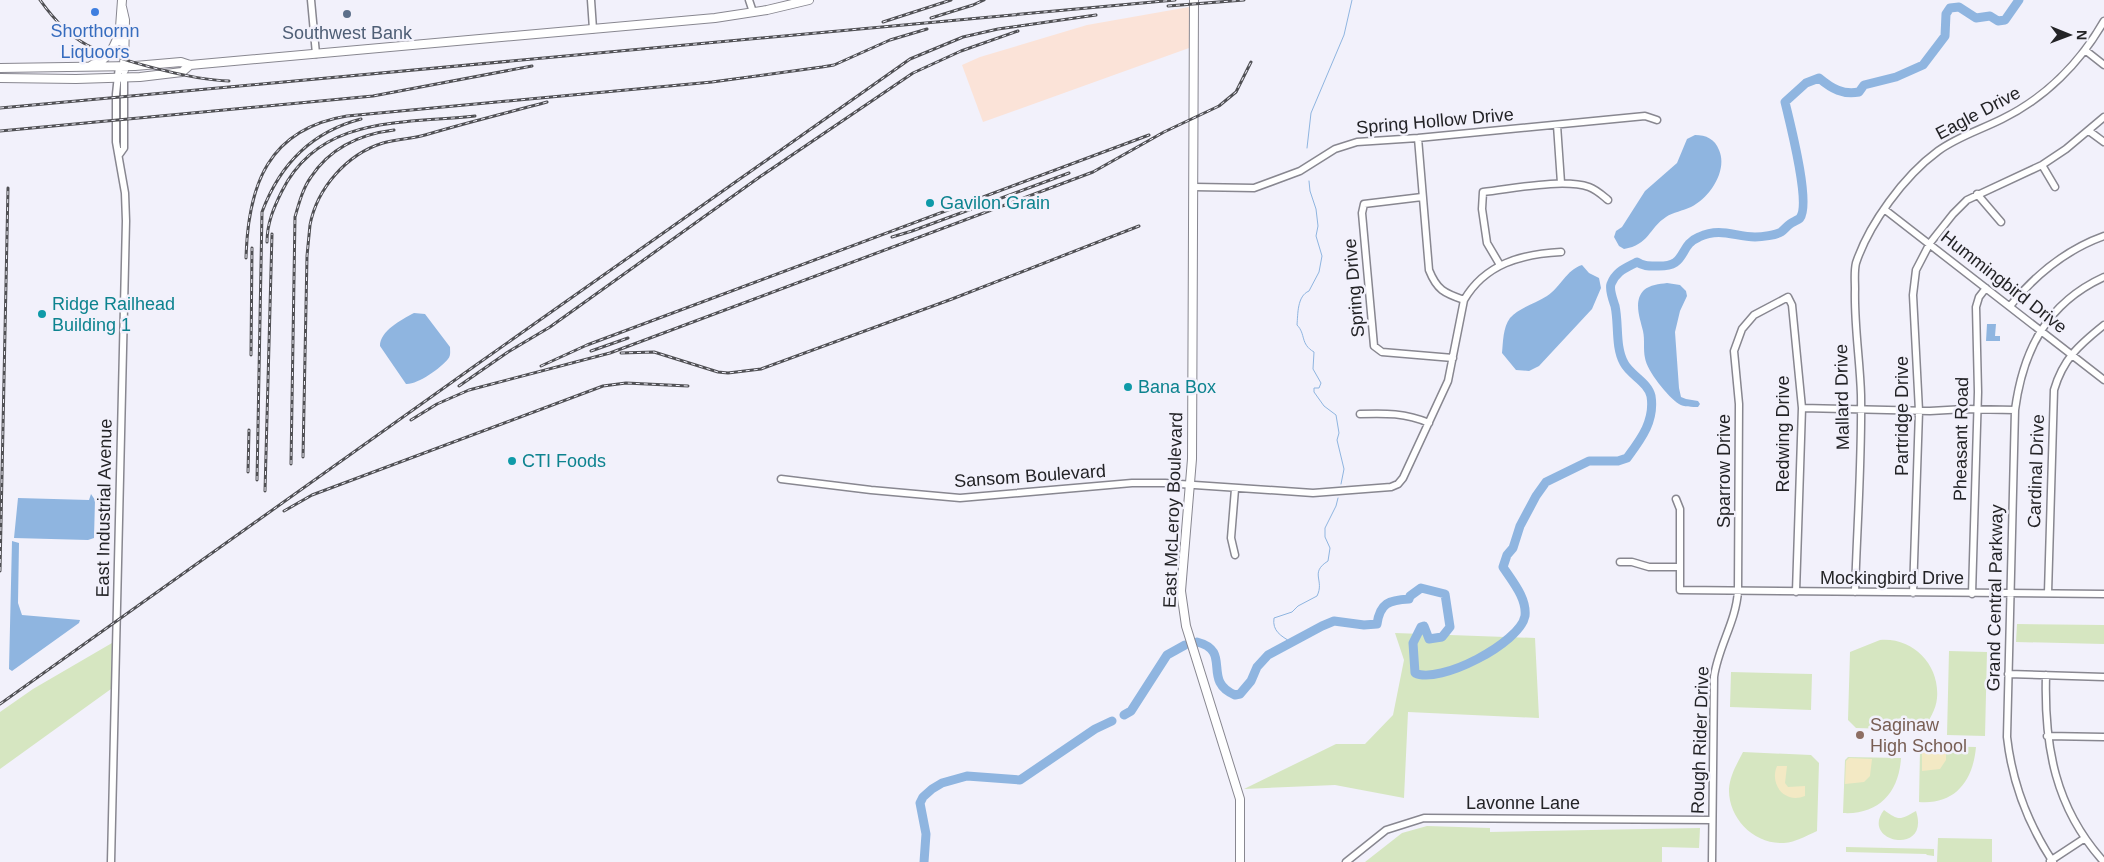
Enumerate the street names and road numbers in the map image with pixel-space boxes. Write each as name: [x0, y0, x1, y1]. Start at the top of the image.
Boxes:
street label: Eagle Drive: [1932, 82, 2024, 144]
street label: Spring Hollow Drive: [1355, 104, 1515, 138]
street label: Hummingbird Drive: [1937, 227, 2071, 337]
street label: Spring Drive: [1340, 238, 1368, 338]
street label: Mallard Drive: [1831, 344, 1853, 450]
street label: Partridge Drive: [1892, 356, 1912, 476]
street label: Redwing Drive: [1773, 375, 1793, 493]
street label: Pheasant Road: [1950, 377, 1972, 501]
street label: East McLeroy Boulevard: [1160, 412, 1186, 608]
street label: Sparrow Drive: [1714, 414, 1734, 528]
street label: Cardinal Drive: [2024, 414, 2048, 528]
street label: East Industrial Avenue: [92, 418, 116, 598]
street label: Sansom Boulevard: [953, 461, 1107, 491]
street label: Grand Central Parkway: [1983, 504, 2007, 692]
street label: Mockingbird Drive: [1820, 568, 1964, 588]
street label: Rough Rider Drive: [1687, 666, 1713, 814]
street label: Lavonne Lane: [1466, 793, 1580, 813]

